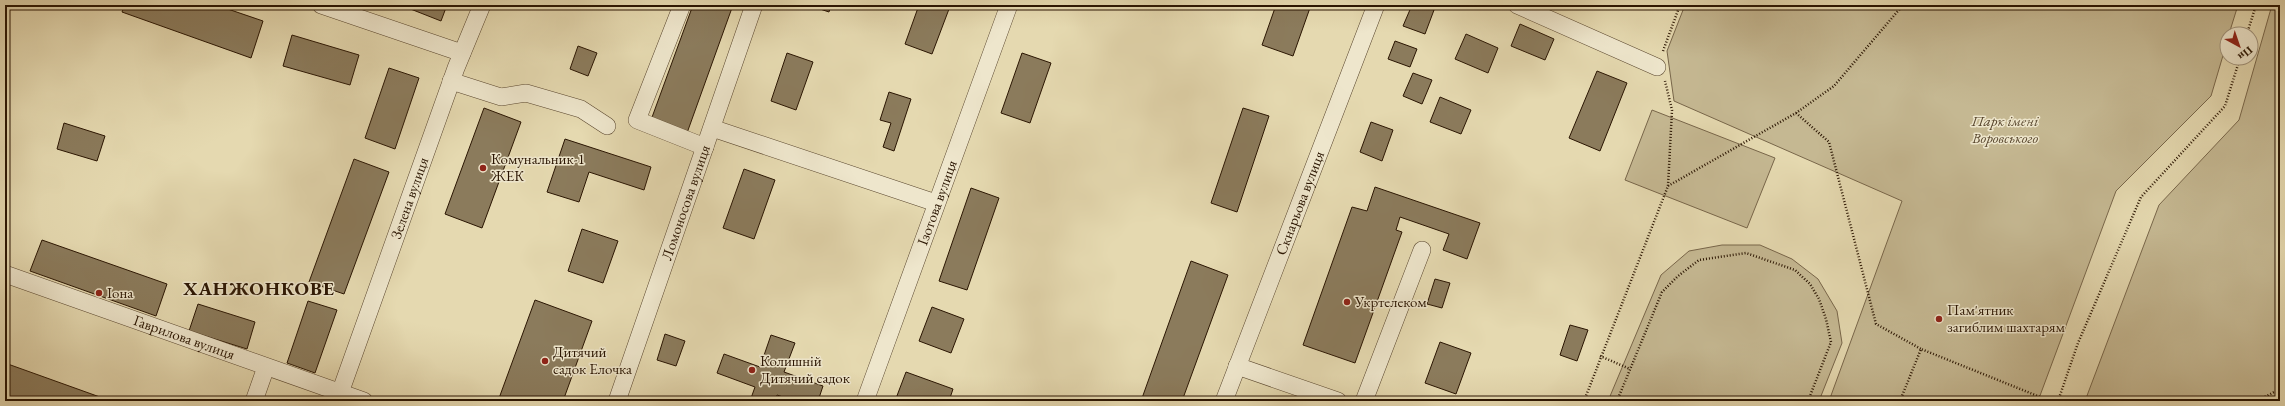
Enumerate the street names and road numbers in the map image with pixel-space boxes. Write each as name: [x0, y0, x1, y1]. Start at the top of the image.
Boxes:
street label: Ломоносова вулиця: [656, 142, 714, 262]
street label: Скнарьова вулиця: [1271, 148, 1328, 258]
street label: Зелена вулиця: [386, 154, 433, 241]
street label: Ізотова вулиця: [912, 157, 961, 248]
street label: Гаврилова вулиця: [131, 310, 238, 364]

